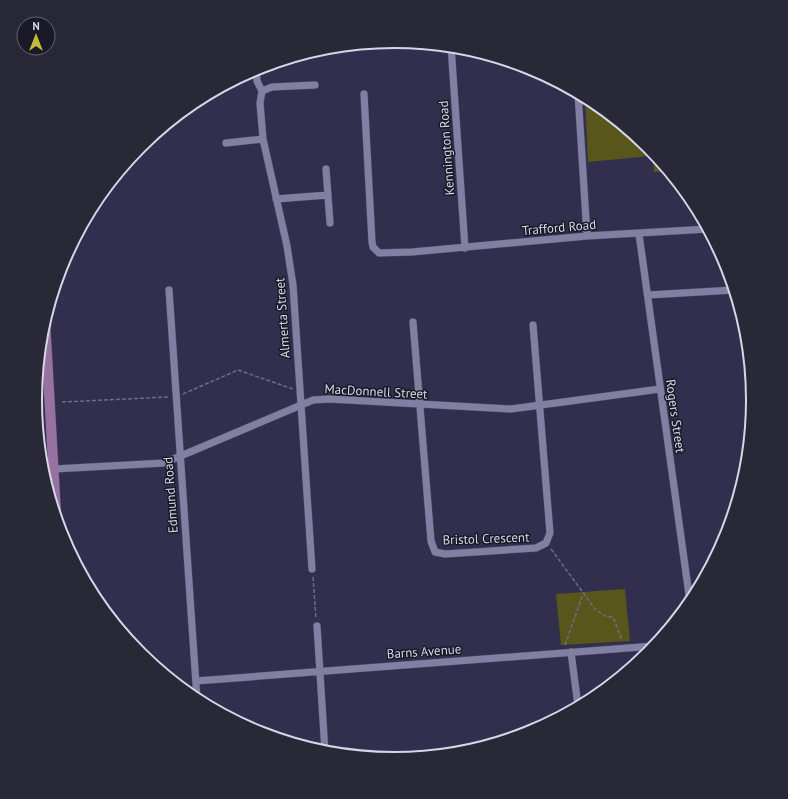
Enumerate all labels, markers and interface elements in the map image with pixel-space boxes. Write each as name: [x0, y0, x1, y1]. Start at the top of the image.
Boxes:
north arrow: [16, 16, 56, 56]
text: N: [32, 19, 40, 33]
street label: Kennington Road: [435, 100, 458, 196]
street label: Trafford Road: [521, 216, 597, 239]
street label: Almerta Street: [271, 276, 294, 359]
street label: Rogers Street: [662, 378, 689, 455]
street label: MacDonnell Street: [324, 380, 429, 403]
street label: Edmund Road: [159, 456, 182, 534]
street label: Bristol Crescent: [442, 528, 530, 549]
street label: Barns Avenue: [386, 640, 462, 663]

